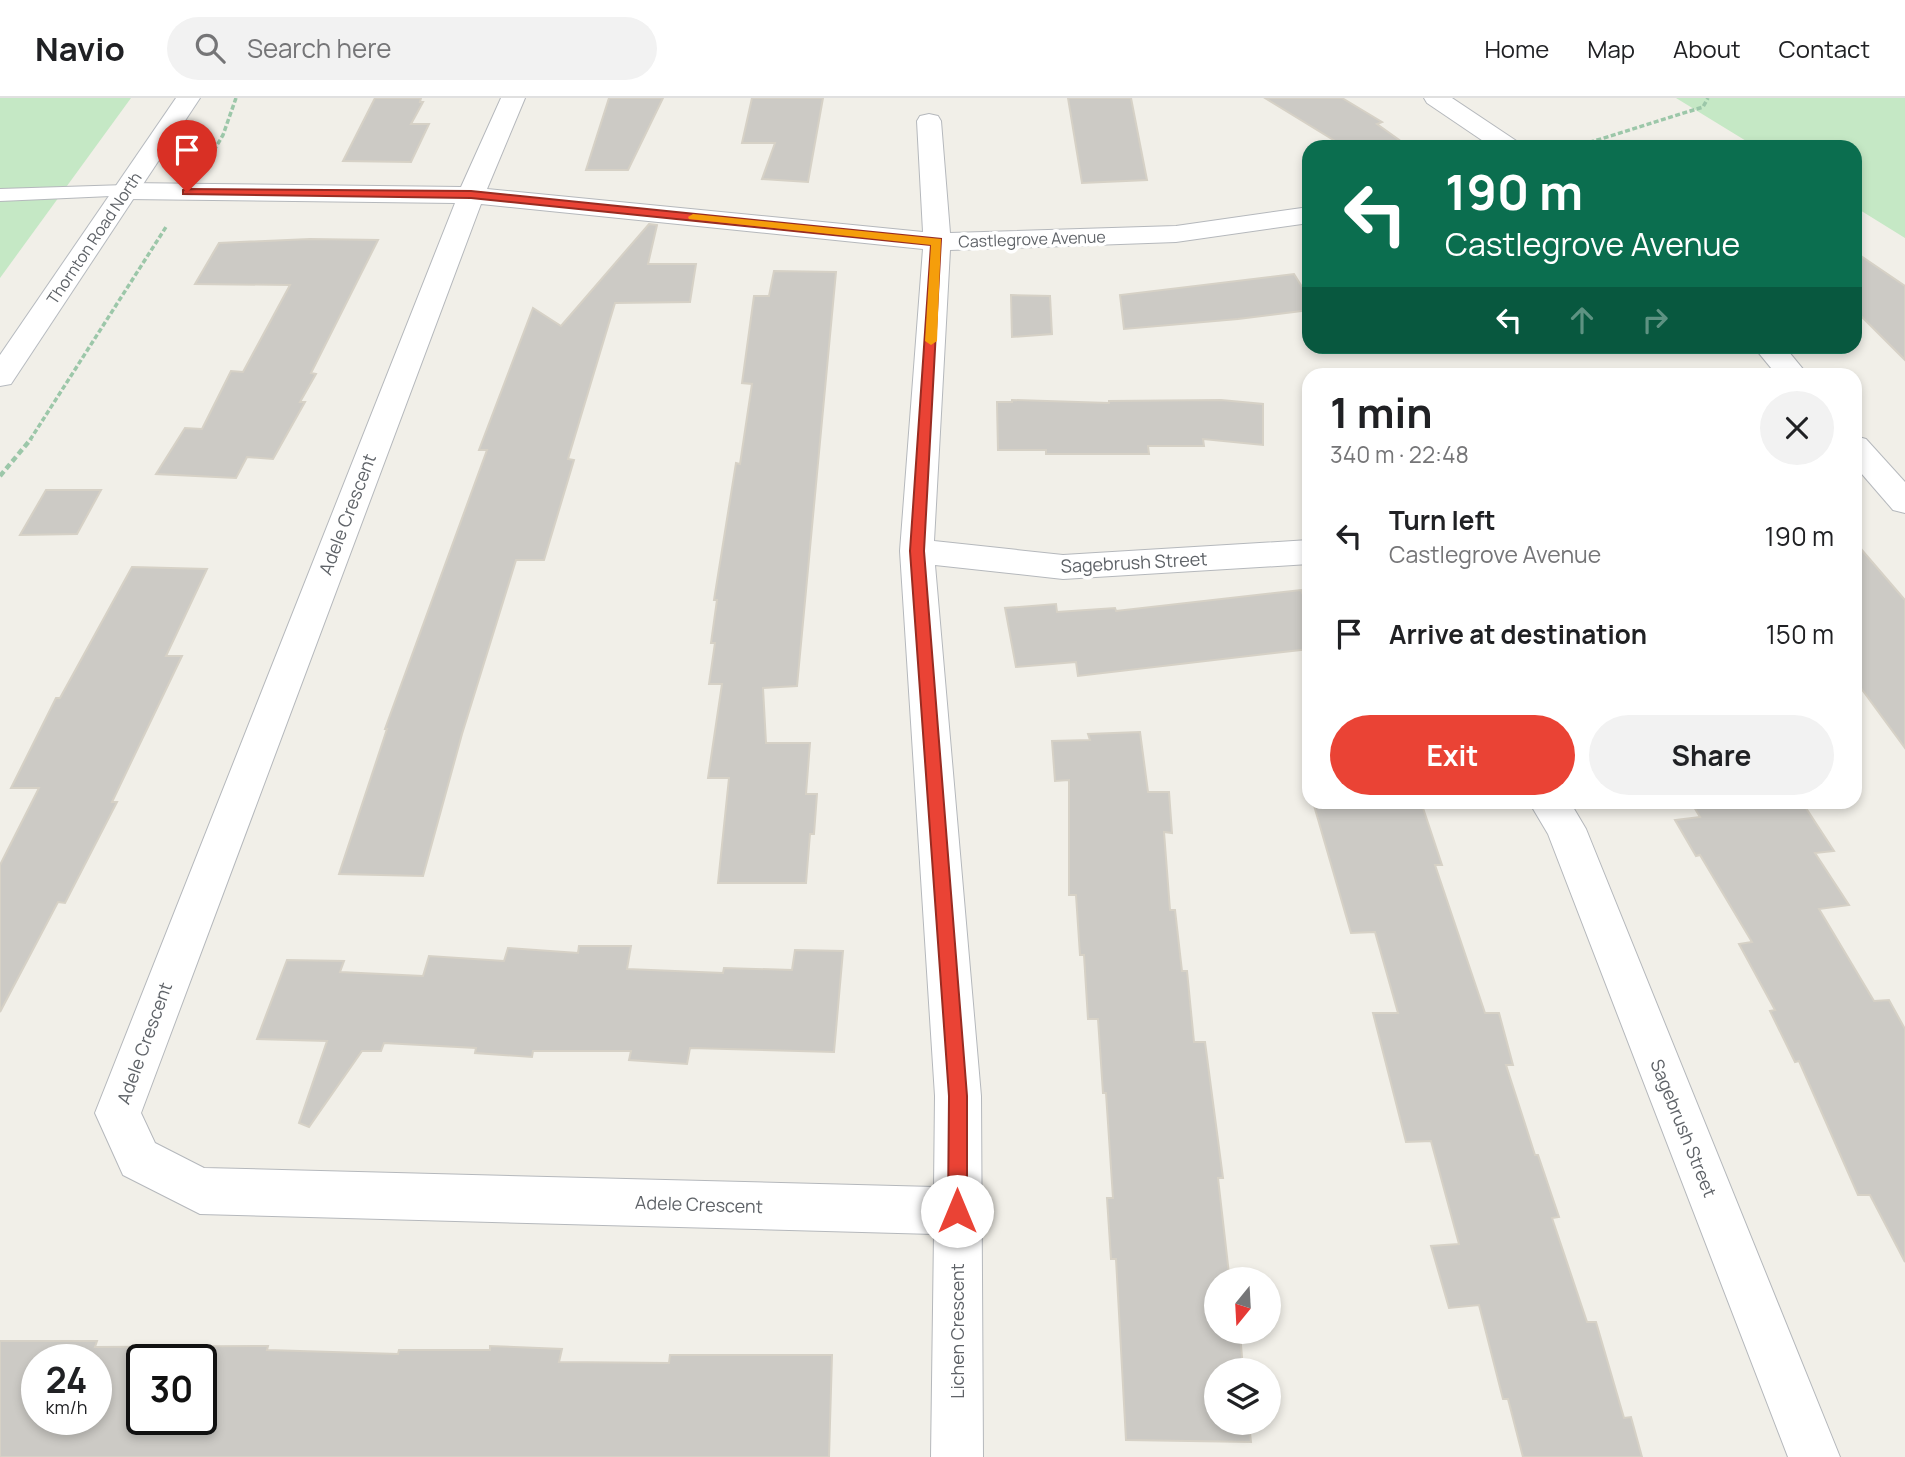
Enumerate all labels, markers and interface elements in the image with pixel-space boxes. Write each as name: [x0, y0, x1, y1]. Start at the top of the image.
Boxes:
search box: [167, 17, 657, 80]
text: Navio: [35, 26, 125, 71]
icon: search: [191, 29, 229, 67]
text: Search here: [247, 30, 391, 66]
text: Home: [1484, 32, 1549, 65]
text: Map: [1587, 32, 1635, 65]
text: About: [1673, 32, 1741, 65]
text: Contact: [1779, 32, 1870, 65]
pin: [157, 120, 217, 192]
icon: arrive: [168, 131, 206, 169]
text: 190 m: [1445, 158, 1583, 225]
street label: Thornton Road North: [41, 167, 147, 309]
icon: left: [1330, 168, 1421, 259]
text: Castlegrove Avenue: [1445, 222, 1740, 266]
street label: Castlegrove Avenue: [958, 225, 1106, 253]
icon: left: [1490, 301, 1528, 339]
icon: ahead: [1563, 301, 1601, 339]
icon: right: [1636, 301, 1674, 339]
text: 1 min: [1330, 383, 1433, 441]
button: close: [1760, 391, 1834, 465]
text: 340 m · 22:48: [1330, 438, 1469, 470]
street label: Adele Crescent: [313, 450, 381, 578]
text: Turn left: [1389, 502, 1496, 538]
icon: left: [1330, 517, 1368, 555]
text: 190 m: [1765, 518, 1834, 554]
text: Castlegrove Avenue: [1389, 538, 1601, 570]
street label: Sagebrush Street: [1060, 546, 1208, 578]
icon: arrive: [1330, 615, 1368, 653]
text: Arrive at destination: [1389, 616, 1647, 652]
text: 150 m: [1766, 616, 1834, 652]
button: Exit: [1330, 715, 1575, 795]
button: Share: [1589, 715, 1834, 795]
street label: Adele Crescent: [111, 979, 177, 1107]
street label: Sagebrush Street: [1645, 1055, 1723, 1201]
position arrow: [920, 1174, 994, 1248]
street label: Adele Crescent: [635, 1190, 763, 1218]
street label: Lichen Crescent: [945, 1263, 969, 1399]
north arrow: [1204, 1267, 1281, 1344]
map controls: [1204, 1267, 1281, 1435]
speed limit sign: 30: [126, 1344, 217, 1435]
text: 24: [46, 1356, 87, 1404]
button: layers: [1204, 1358, 1281, 1435]
text: km/h: [46, 1395, 87, 1419]

